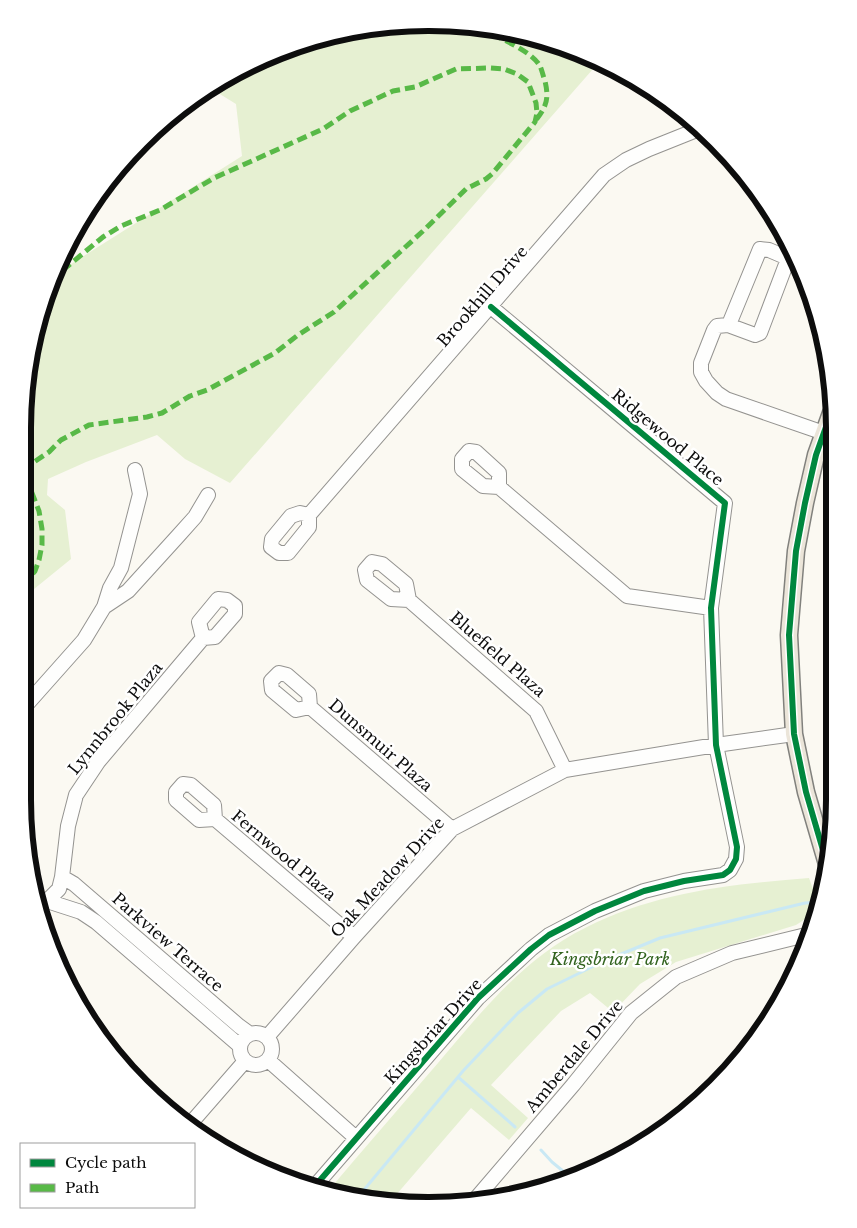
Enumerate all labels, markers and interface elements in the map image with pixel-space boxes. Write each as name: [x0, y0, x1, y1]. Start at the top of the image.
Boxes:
street label: Brookhill Drive: [433, 241, 531, 351]
street label: Ridgewood Place: [608, 384, 728, 490]
street label: Bluefield Plaza: [446, 607, 550, 701]
street label: Lynnbrook Plaza: [64, 658, 166, 778]
street label: Dunsmuir Plaza: [325, 694, 437, 796]
street label: Fernwood Plaza: [228, 806, 340, 905]
street label: Oak Meadow Drive: [326, 813, 448, 941]
street label: Parkview Terrace: [108, 888, 228, 996]
park label: Kingsbriar Park: [549, 949, 670, 969]
street label: Kingsbriar Drive: [380, 974, 486, 1088]
street label: Amberdale Drive: [520, 996, 627, 1117]
legend: [20, 1143, 195, 1208]
text: Cycle path: [65, 1153, 147, 1172]
text: Path: [65, 1178, 99, 1197]

